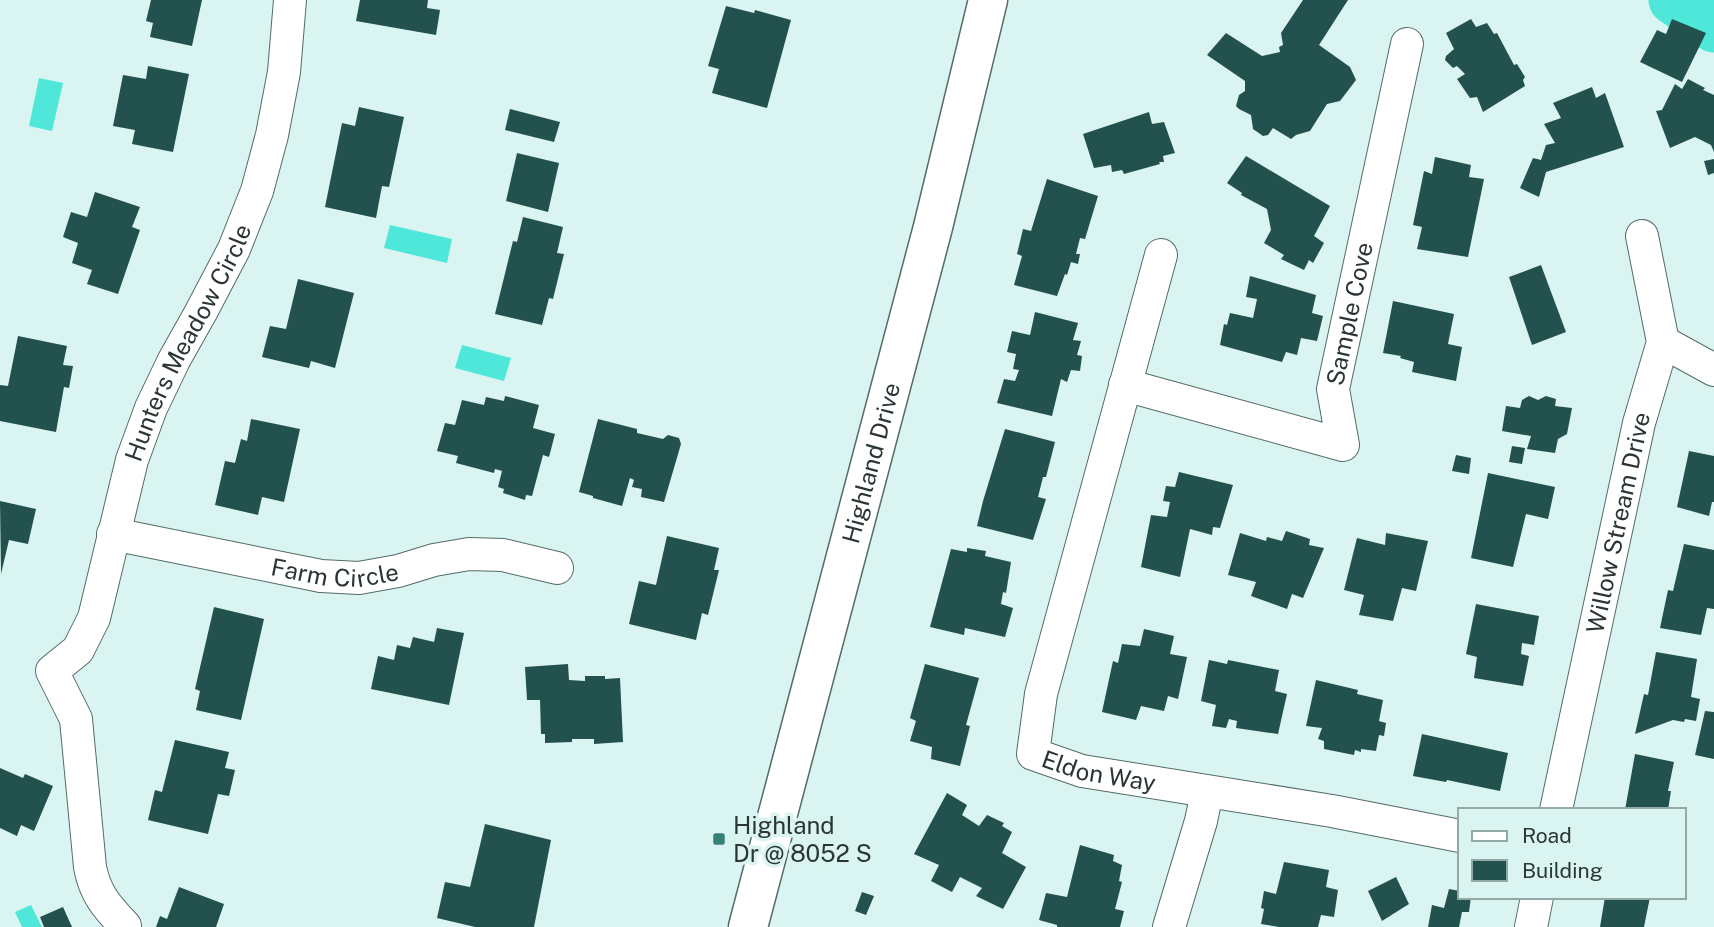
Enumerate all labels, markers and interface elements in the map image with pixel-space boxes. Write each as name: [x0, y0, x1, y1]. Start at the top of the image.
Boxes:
street label: Hunters Meadow Circle: [119, 220, 257, 465]
street label: Sample Cove: [1320, 240, 1378, 388]
street label: Highland Drive: [836, 380, 905, 546]
street label: Willow Stream Drive: [1580, 409, 1656, 636]
street label: Farm Circle: [269, 552, 401, 592]
street label: Eldon Way: [1038, 744, 1158, 797]
legend: [1458, 808, 1686, 899]
place label: Highland Dr @ 8052 S: [733, 811, 872, 867]
text: Road: [1522, 823, 1572, 848]
marker: Highland Dr @ 8052 S: [711, 831, 727, 847]
text: Building: [1522, 858, 1603, 883]

